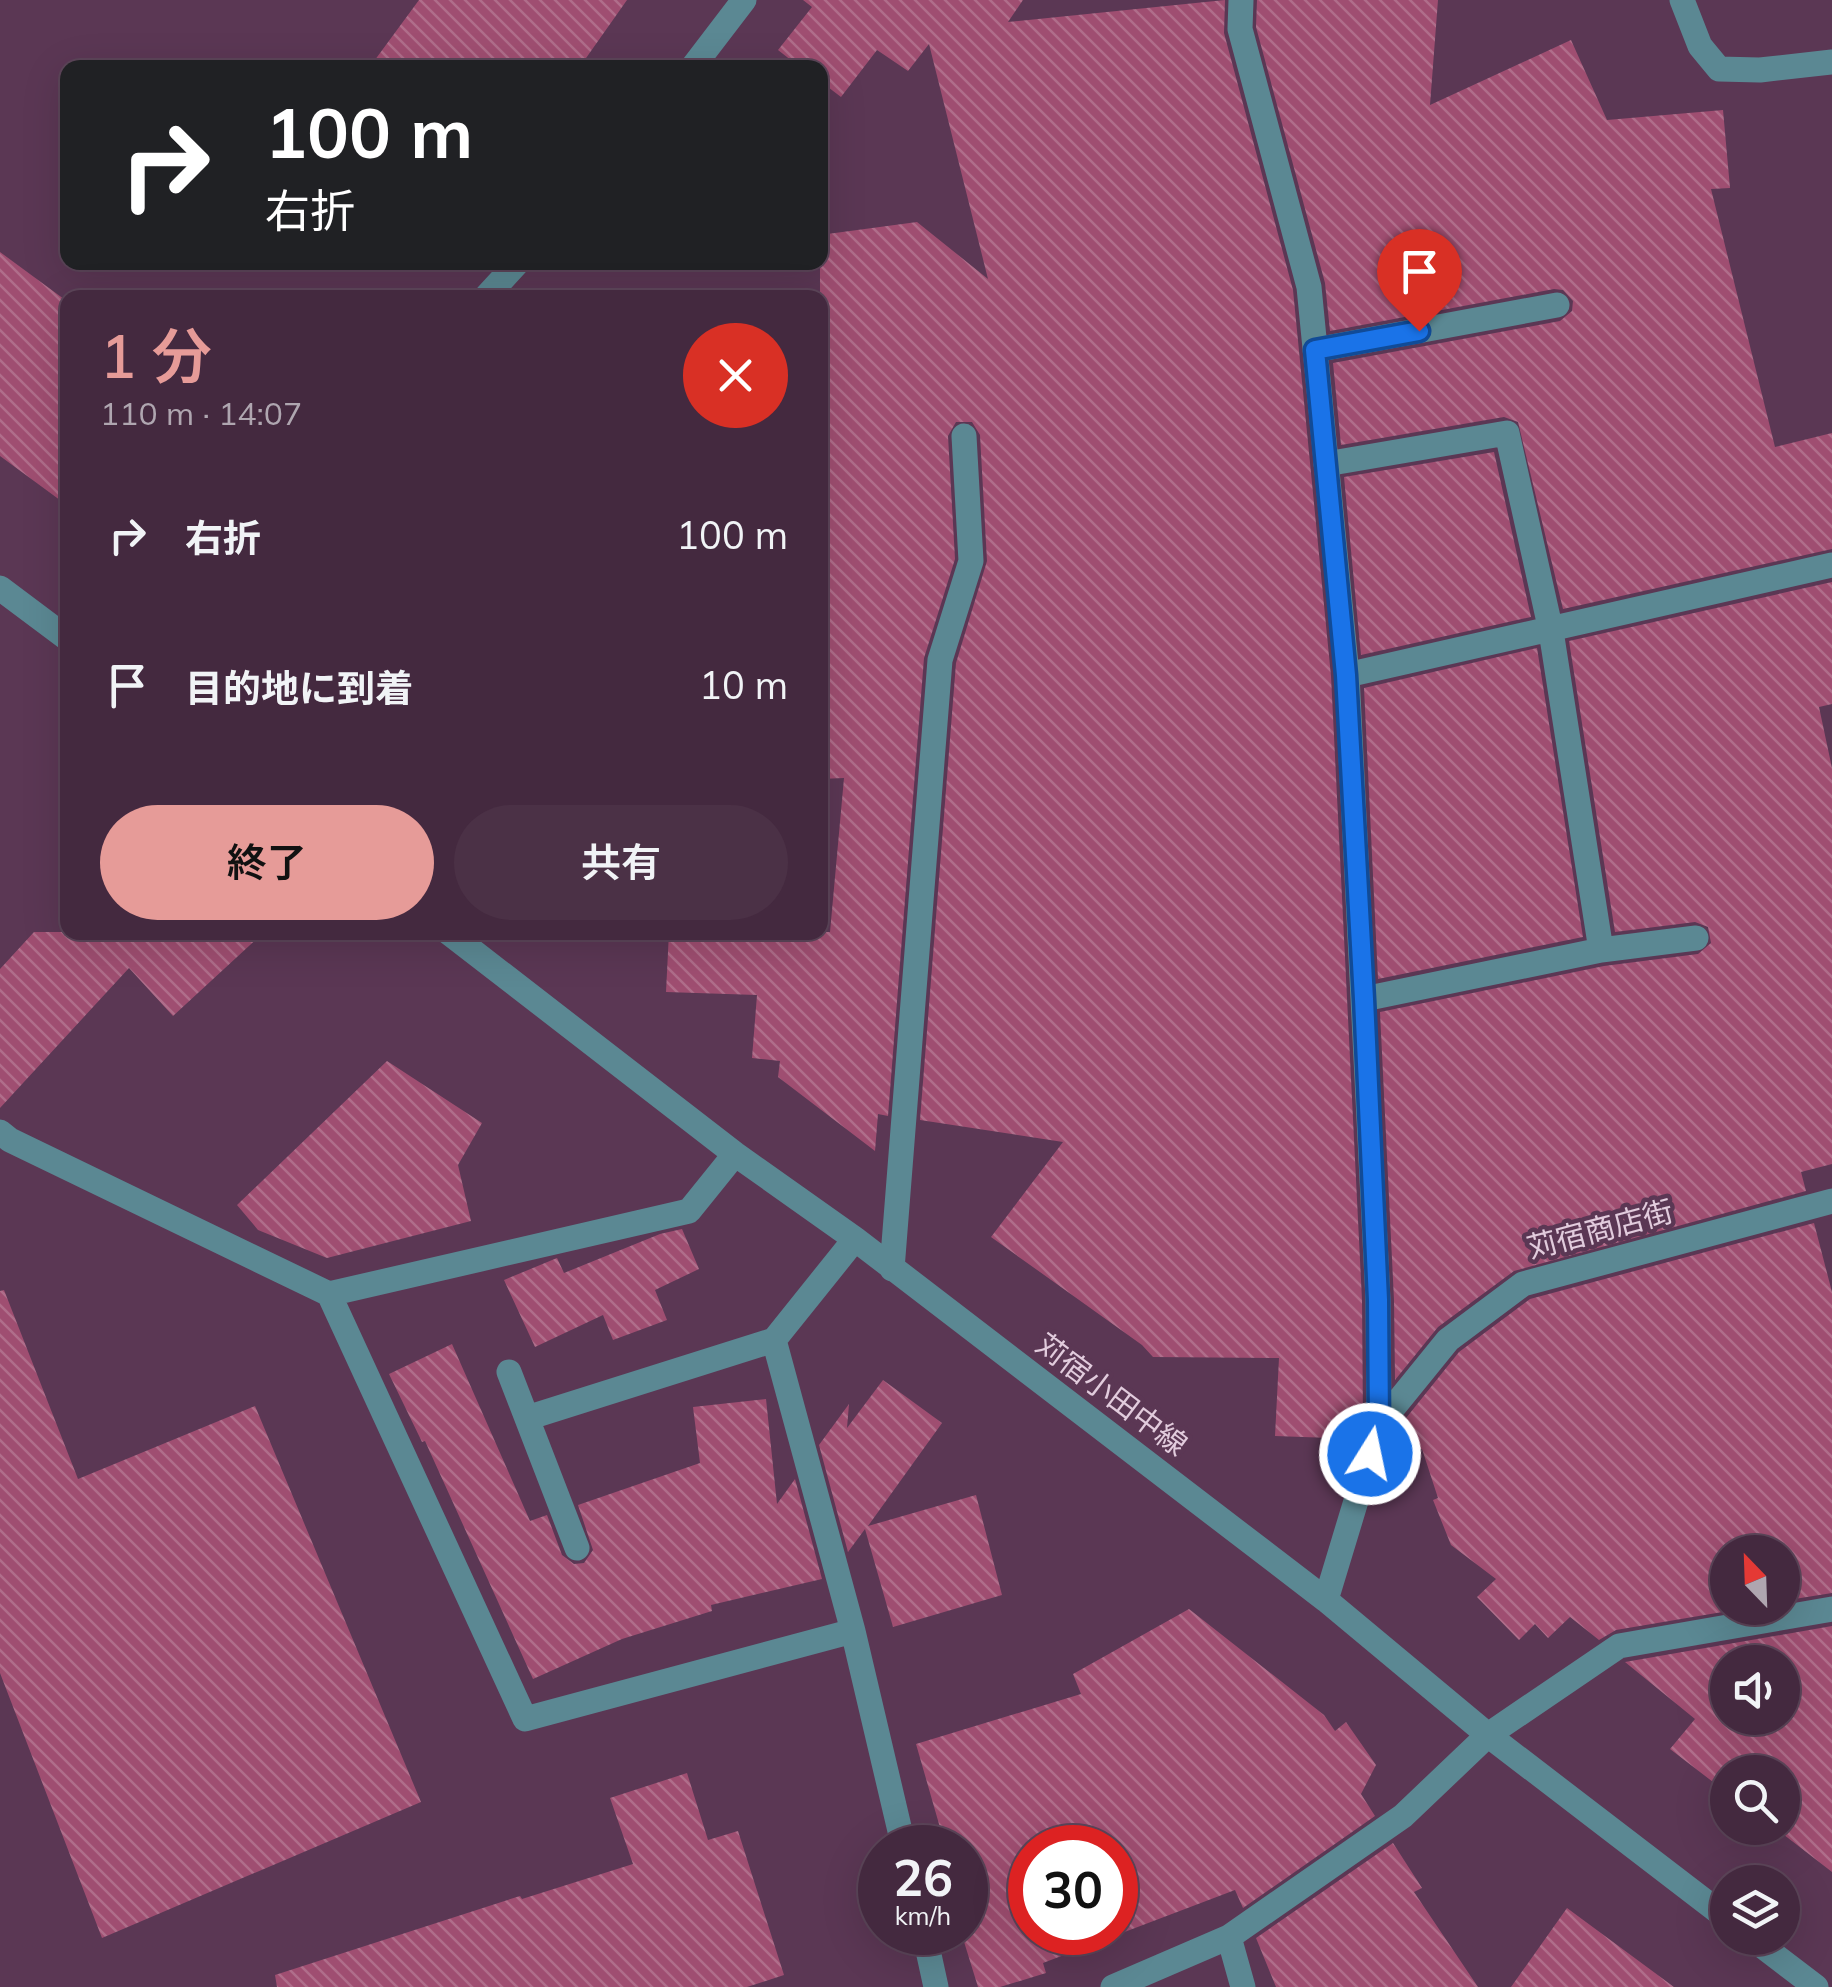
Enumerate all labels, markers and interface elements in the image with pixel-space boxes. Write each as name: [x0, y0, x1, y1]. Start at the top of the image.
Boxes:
text: 100 m: [265, 88, 473, 176]
icon: right: [100, 100, 230, 230]
text: 右折: [265, 182, 355, 238]
pin: [1377, 229, 1462, 332]
icon: arrive: [1392, 244, 1447, 299]
text: 1 分: [100, 318, 212, 393]
button: close: [683, 323, 788, 428]
text: 110 m · 14:07: [100, 393, 302, 433]
icon: right: [100, 508, 155, 563]
text: 100 m: [676, 511, 788, 559]
text: 右折: [185, 514, 261, 562]
icon: arrive: [100, 658, 155, 713]
text: 10 m: [699, 661, 788, 709]
text: 目的地に到着: [185, 664, 413, 712]
button: 終了: [100, 805, 434, 920]
button: 共有: [454, 805, 788, 920]
street label: 苅宿商店街: [1522, 1191, 1677, 1267]
street label: 苅宿小田中線: [1028, 1325, 1195, 1464]
position arrow: [1318, 1402, 1422, 1506]
north arrow: [1710, 1535, 1800, 1625]
map controls: [1710, 1535, 1800, 1955]
button: sound: [1710, 1645, 1800, 1735]
button: search: [1710, 1755, 1800, 1845]
speed limit sign: 30: [1008, 1825, 1138, 1955]
text: 26: [893, 1846, 953, 1909]
button: layers: [1710, 1865, 1800, 1955]
text: km/h: [895, 1900, 951, 1931]

